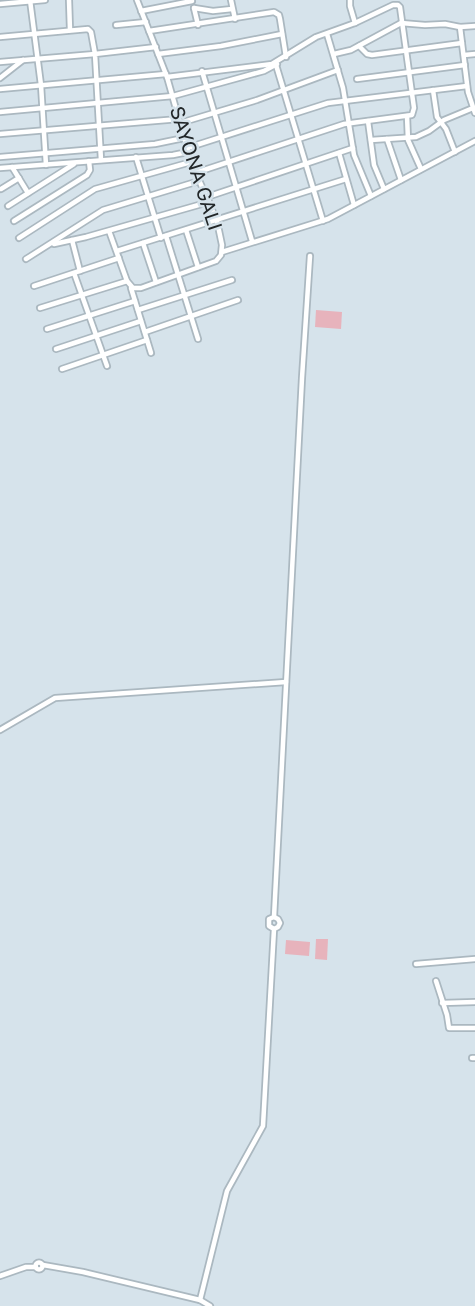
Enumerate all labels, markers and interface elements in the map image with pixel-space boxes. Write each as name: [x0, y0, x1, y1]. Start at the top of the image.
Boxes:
street label: SAYONA GALI: [166, 103, 228, 233]

